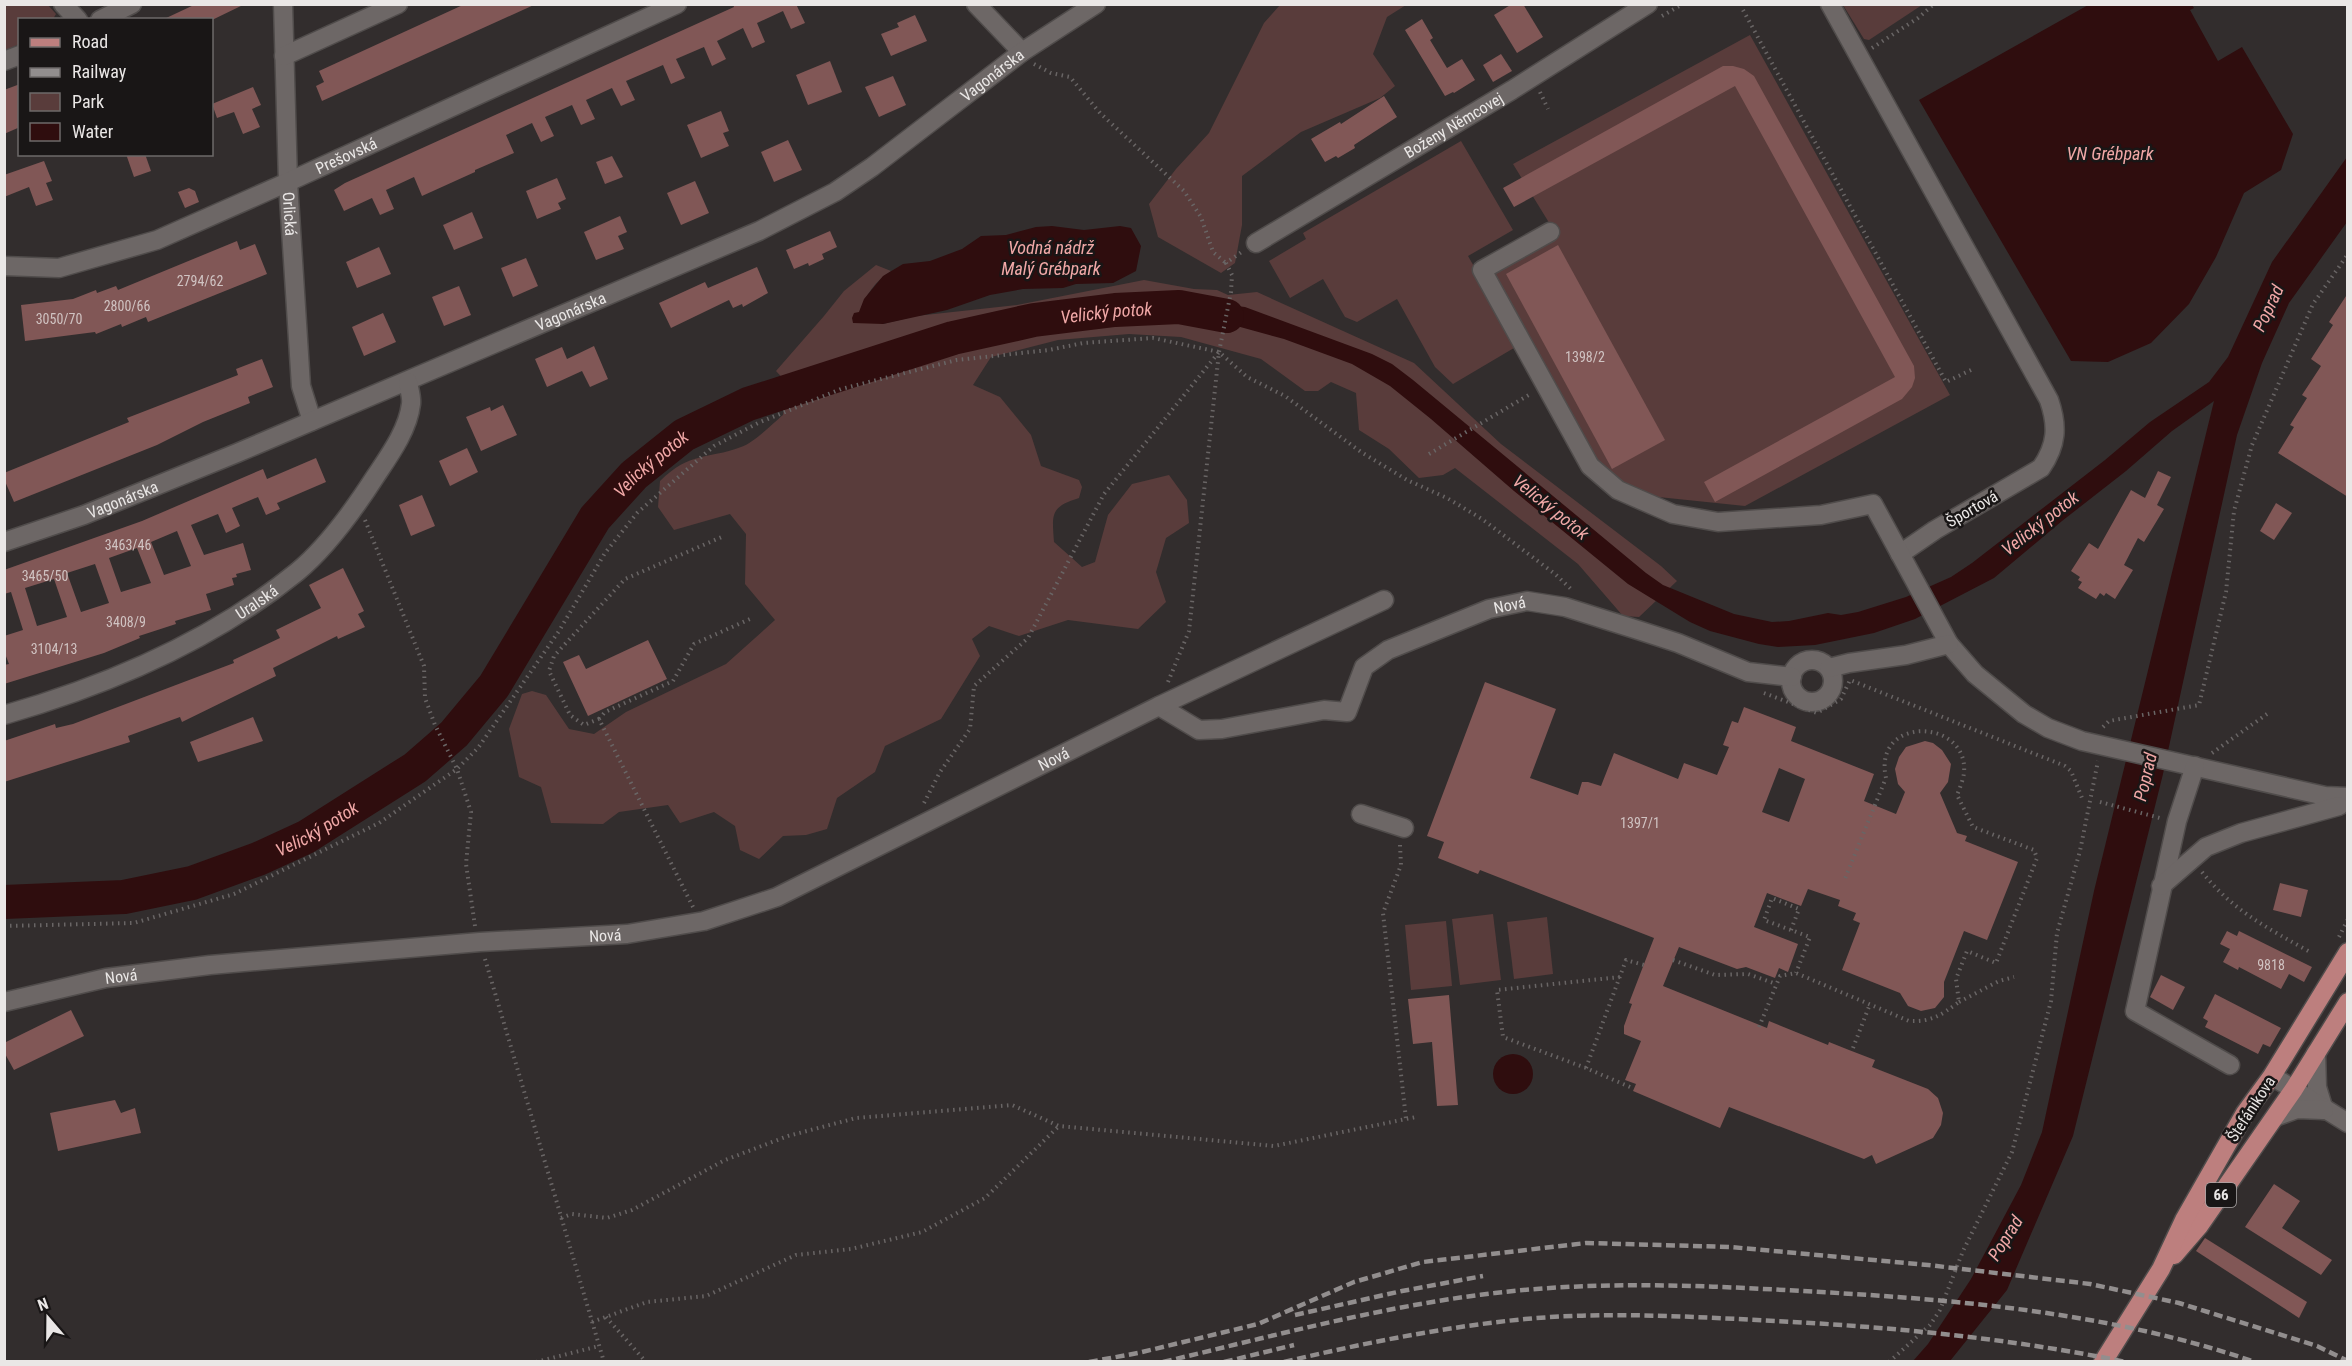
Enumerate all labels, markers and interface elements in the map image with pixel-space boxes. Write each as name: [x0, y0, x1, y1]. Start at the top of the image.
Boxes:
legend: [18, 18, 213, 156]
text: Road: [72, 31, 108, 52]
street label: Vagonárska: [957, 45, 1027, 105]
text: Railway: [72, 61, 127, 82]
street label: Boženy Němcovej: [1401, 88, 1506, 162]
text: Park: [72, 91, 104, 112]
text: Water: [72, 121, 114, 142]
street label: Prešovská: [312, 133, 380, 178]
water label: VN Grébpark: [2066, 143, 2155, 164]
street label: Orlická: [279, 191, 301, 236]
water label: Vodná nádrž Malý Grébpark: [1001, 237, 1102, 279]
house number: 2794/62: [177, 273, 223, 289]
water label: Poprad: [2248, 281, 2288, 335]
street label: Vagonárska: [532, 288, 609, 334]
house number: 2800/66: [104, 298, 150, 314]
water label: Velický potok: [1059, 298, 1154, 327]
house number: 3050/70: [36, 311, 82, 327]
house number: 1398/2: [1565, 349, 1605, 365]
water label: Velický potok: [609, 425, 693, 501]
water label: Velický potok: [1509, 470, 1594, 545]
street label: Vagonárska: [84, 477, 161, 522]
water label: Velický potok: [1997, 486, 2084, 560]
street label: Športová: [1943, 487, 2001, 531]
house number: 3463/46: [105, 537, 151, 553]
house number: 3465/50: [22, 568, 68, 584]
street label: Uralská: [232, 581, 282, 623]
street label: Nová: [1492, 592, 1527, 617]
house number: 3408/9: [106, 614, 146, 630]
house number: 3104/13: [31, 641, 77, 657]
street label: Nová: [1035, 743, 1072, 774]
water label: Poprad: [2129, 750, 2161, 803]
water label: Velický potok: [272, 796, 363, 860]
house number: 1397/1: [1620, 815, 1660, 831]
street label: Nová: [589, 925, 622, 946]
house number: 9818: [2257, 957, 2285, 973]
street label: Nová: [104, 965, 138, 988]
street label: Štefánikova: [2223, 1073, 2279, 1145]
road number: 66: [2206, 1183, 2236, 1207]
water label: Poprad: [1983, 1211, 2027, 1264]
north arrow: [18, 1288, 78, 1348]
text: N: [35, 1294, 51, 1315]

